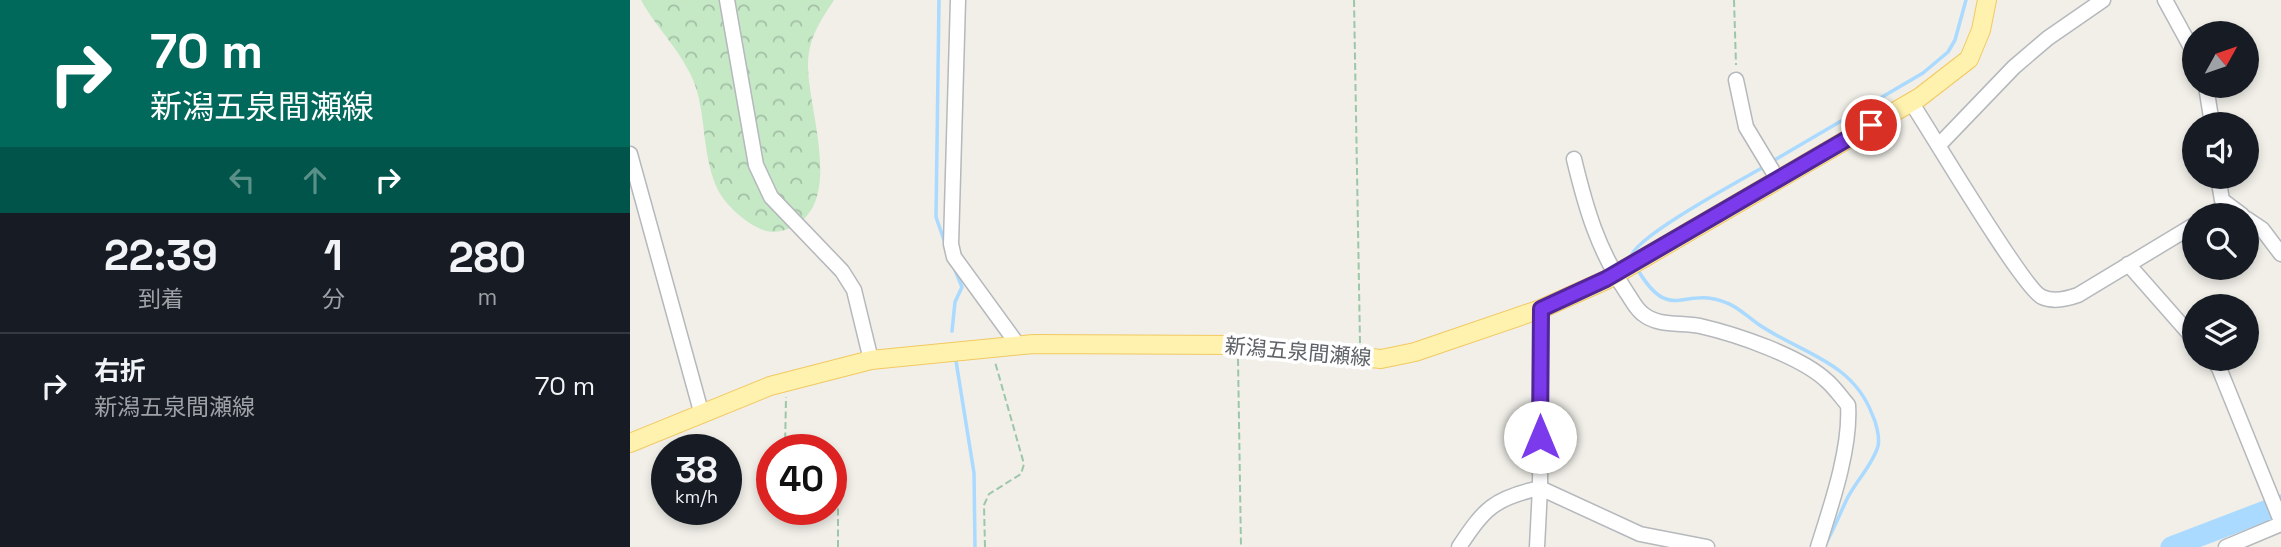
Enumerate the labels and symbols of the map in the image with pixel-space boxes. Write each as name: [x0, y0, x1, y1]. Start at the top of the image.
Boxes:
north arrow: [2182, 21, 2259, 98]
pin: [1841, 95, 1901, 155]
street label: 新潟五泉間瀬線: [1224, 332, 1372, 371]
position arrow: [1503, 400, 1577, 474]
speed limit sign: 40: [756, 434, 847, 525]

